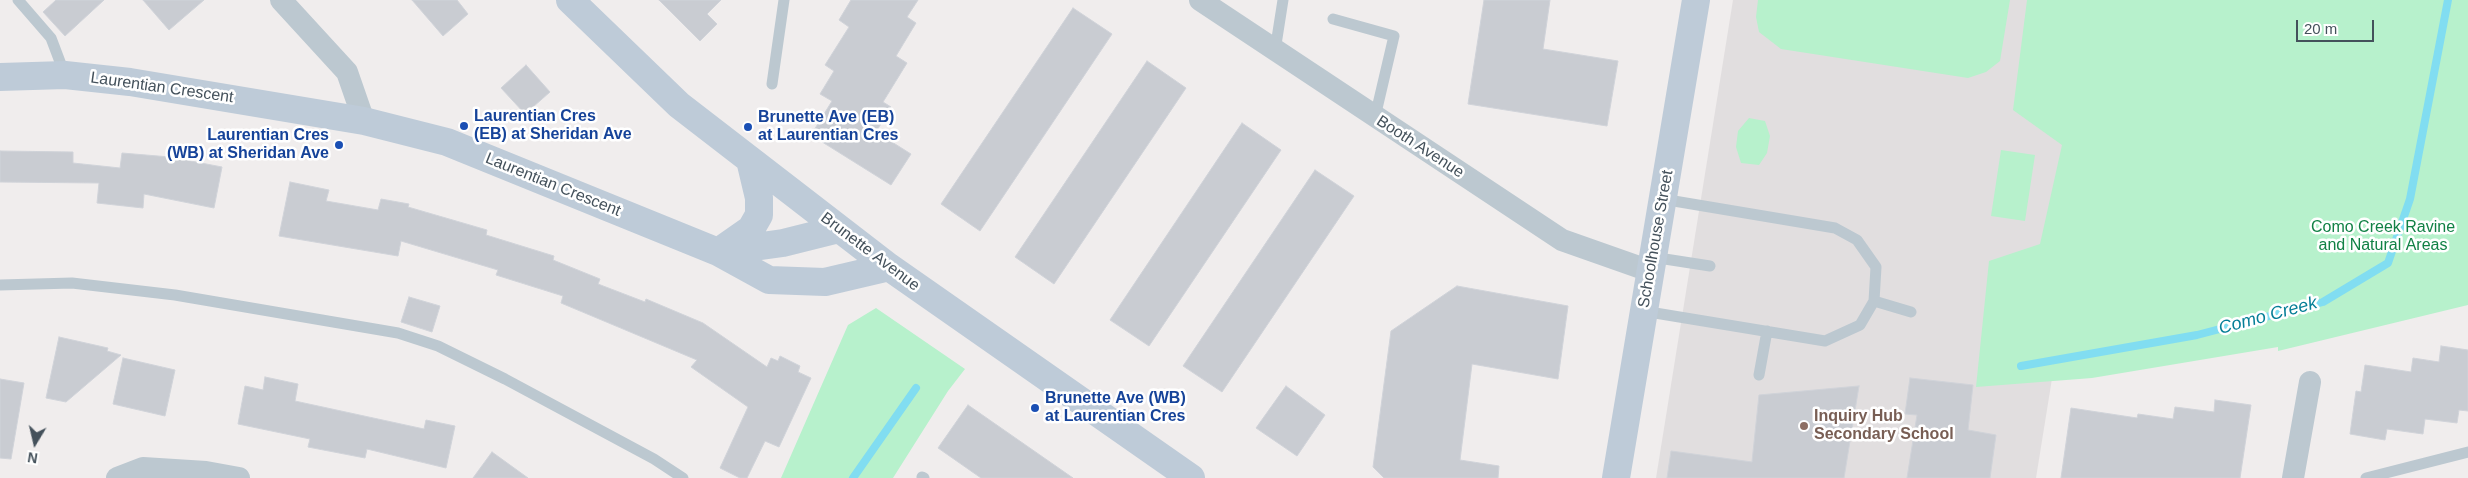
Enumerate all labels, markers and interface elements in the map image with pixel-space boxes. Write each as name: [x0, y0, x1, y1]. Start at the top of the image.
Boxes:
scale bar: [2298, 10, 2376, 42]
text: 20 m: [2304, 20, 2337, 37]
street label: Laurentian Crescent: [89, 68, 235, 108]
place label: Laurentian Cres (EB) at Sheridan Ave: [474, 107, 632, 145]
place label: Brunette Ave (EB) at Laurentian Cres: [758, 108, 898, 146]
street label: Booth Avenue: [1373, 112, 1467, 182]
marker: Laurentian Cres (EB) at Sheridan Ave: [458, 120, 470, 132]
marker: Brunette Ave (EB) at Laurentian Cres: [742, 121, 754, 133]
place label: Laurentian Cres (WB) at Sheridan Ave: [167, 126, 329, 164]
marker: Laurentian Cres (WB) at Sheridan Ave: [333, 139, 345, 151]
street label: Laurentian Crescent: [483, 149, 623, 221]
street label: Schoolhouse Street: [1634, 169, 1678, 309]
street label: Brunette Avenue: [817, 209, 923, 295]
park label: Como Creek Ravine and Natural Areas: [2311, 218, 2455, 256]
water label: Como Creek: [2216, 292, 2320, 340]
place label: Brunette Ave (WB) at Laurentian Cres: [1045, 389, 1186, 427]
marker: Brunette Ave (WB) at Laurentian Cres: [1029, 402, 1041, 414]
place label: Inquiry Hub Secondary School: [1814, 407, 1954, 445]
north arrow: [10, 418, 60, 468]
marker: Inquiry Hub Secondary School: [1798, 420, 1810, 432]
text: N: [26, 449, 39, 467]

